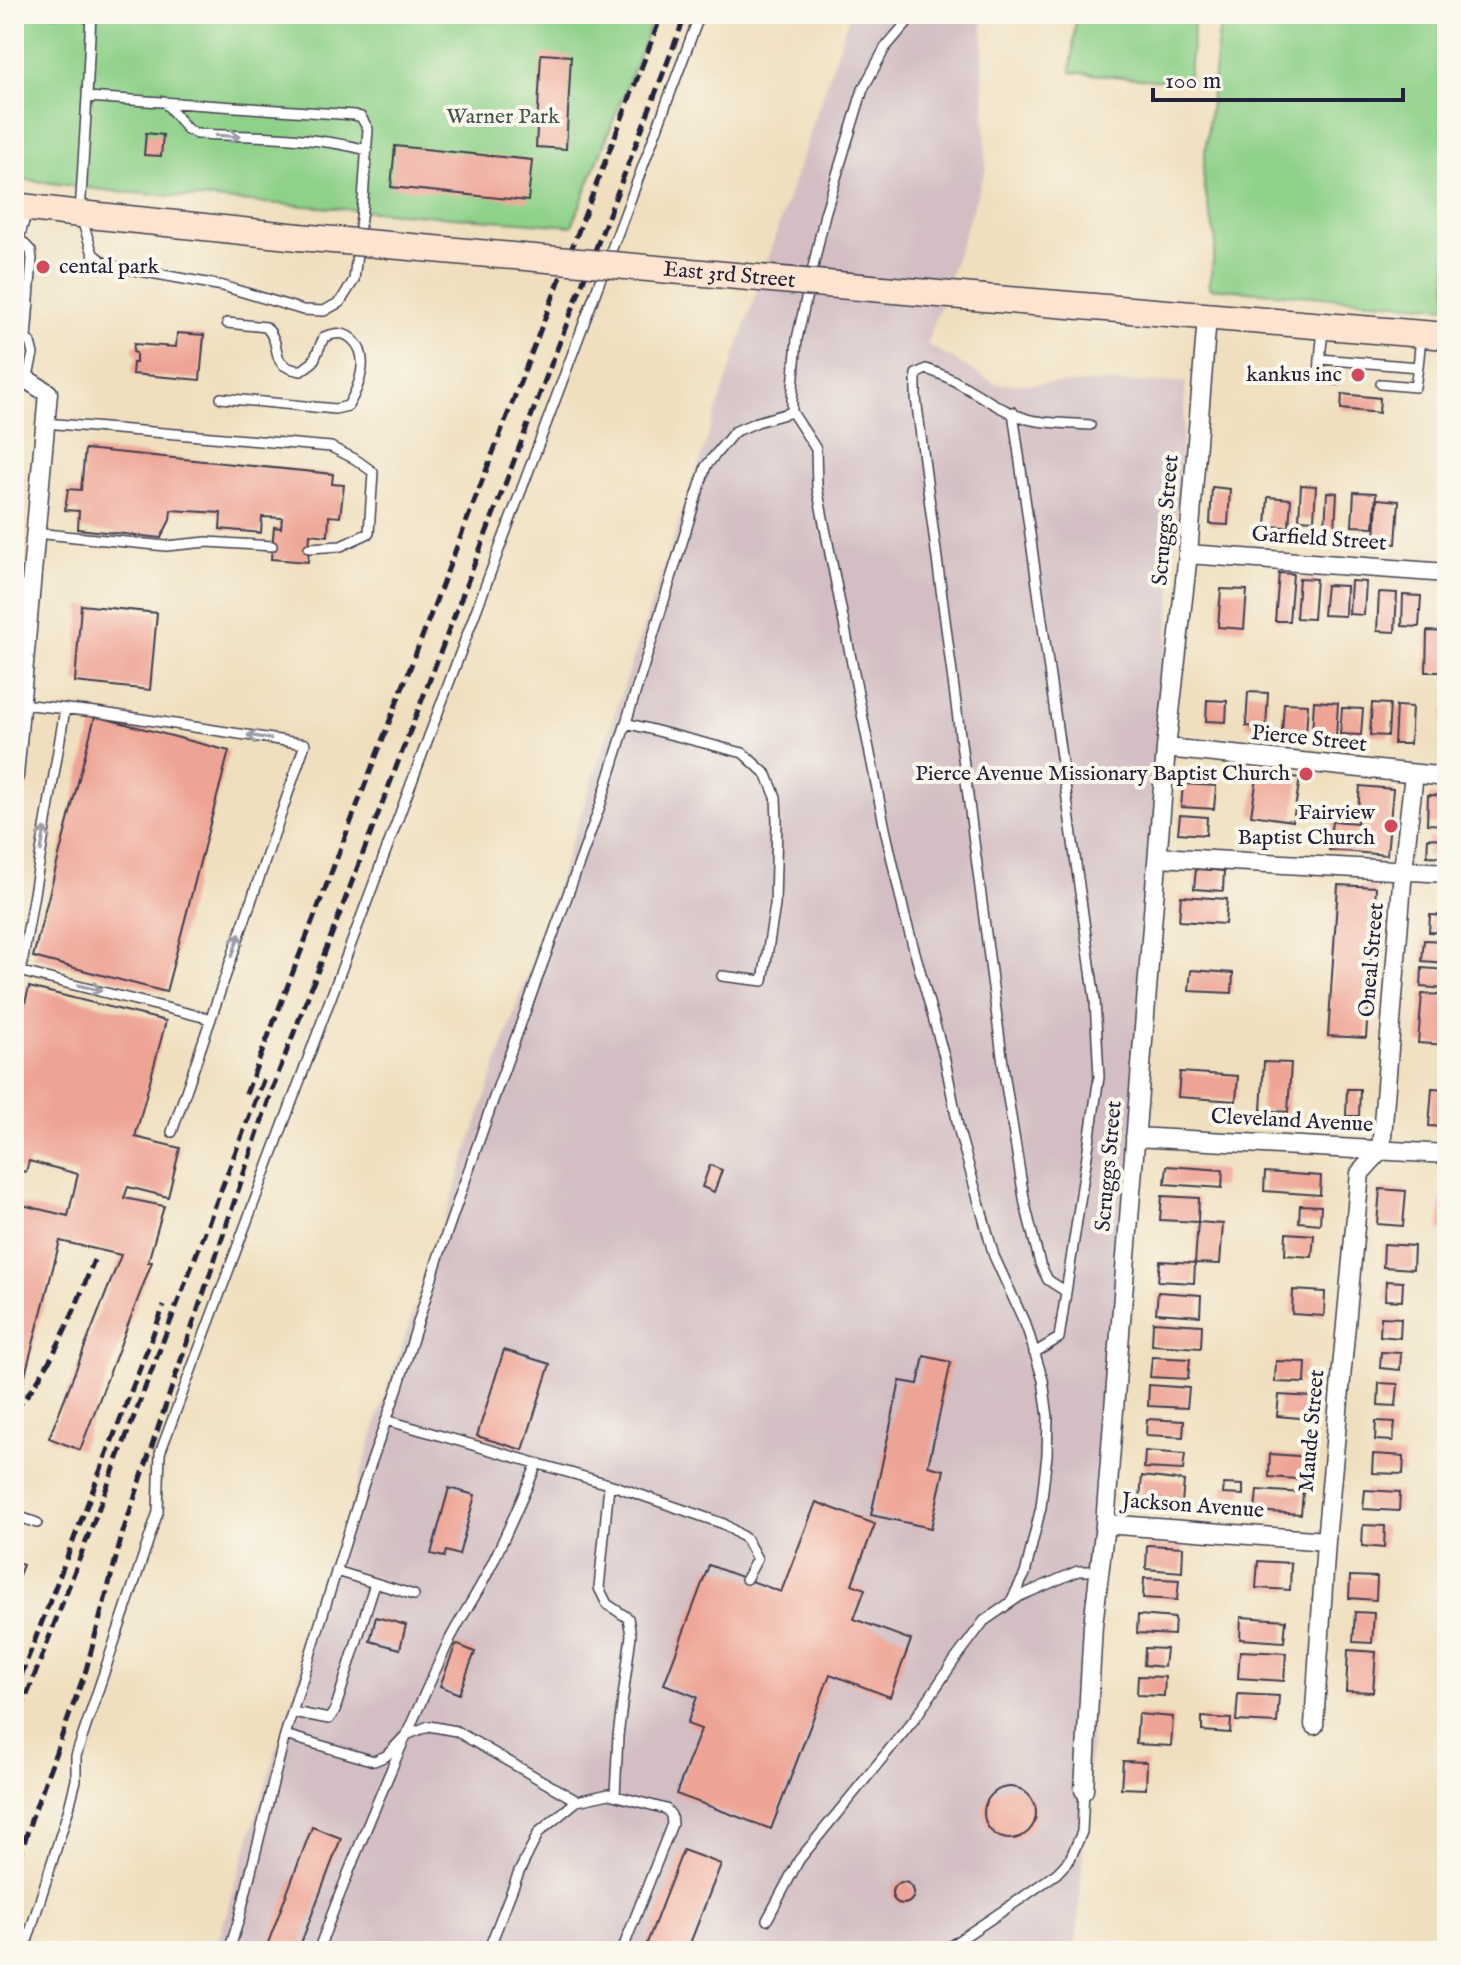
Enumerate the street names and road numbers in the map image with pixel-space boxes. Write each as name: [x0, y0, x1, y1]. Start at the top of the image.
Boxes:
street label: East 3rd Street: [662, 256, 797, 295]
street label: Scruggs Street: [1146, 453, 1186, 587]
street label: Garfield Street: [1251, 520, 1388, 558]
street label: Pierce Street: [1250, 719, 1368, 759]
street label: Oneal Street: [1353, 901, 1391, 1019]
street label: Scruggs Street: [1089, 1099, 1129, 1233]
street label: Cleveland Avenue: [1210, 1103, 1374, 1139]
street label: Maude Street: [1293, 1368, 1331, 1493]
street label: Jackson Avenue: [1118, 1487, 1265, 1525]

